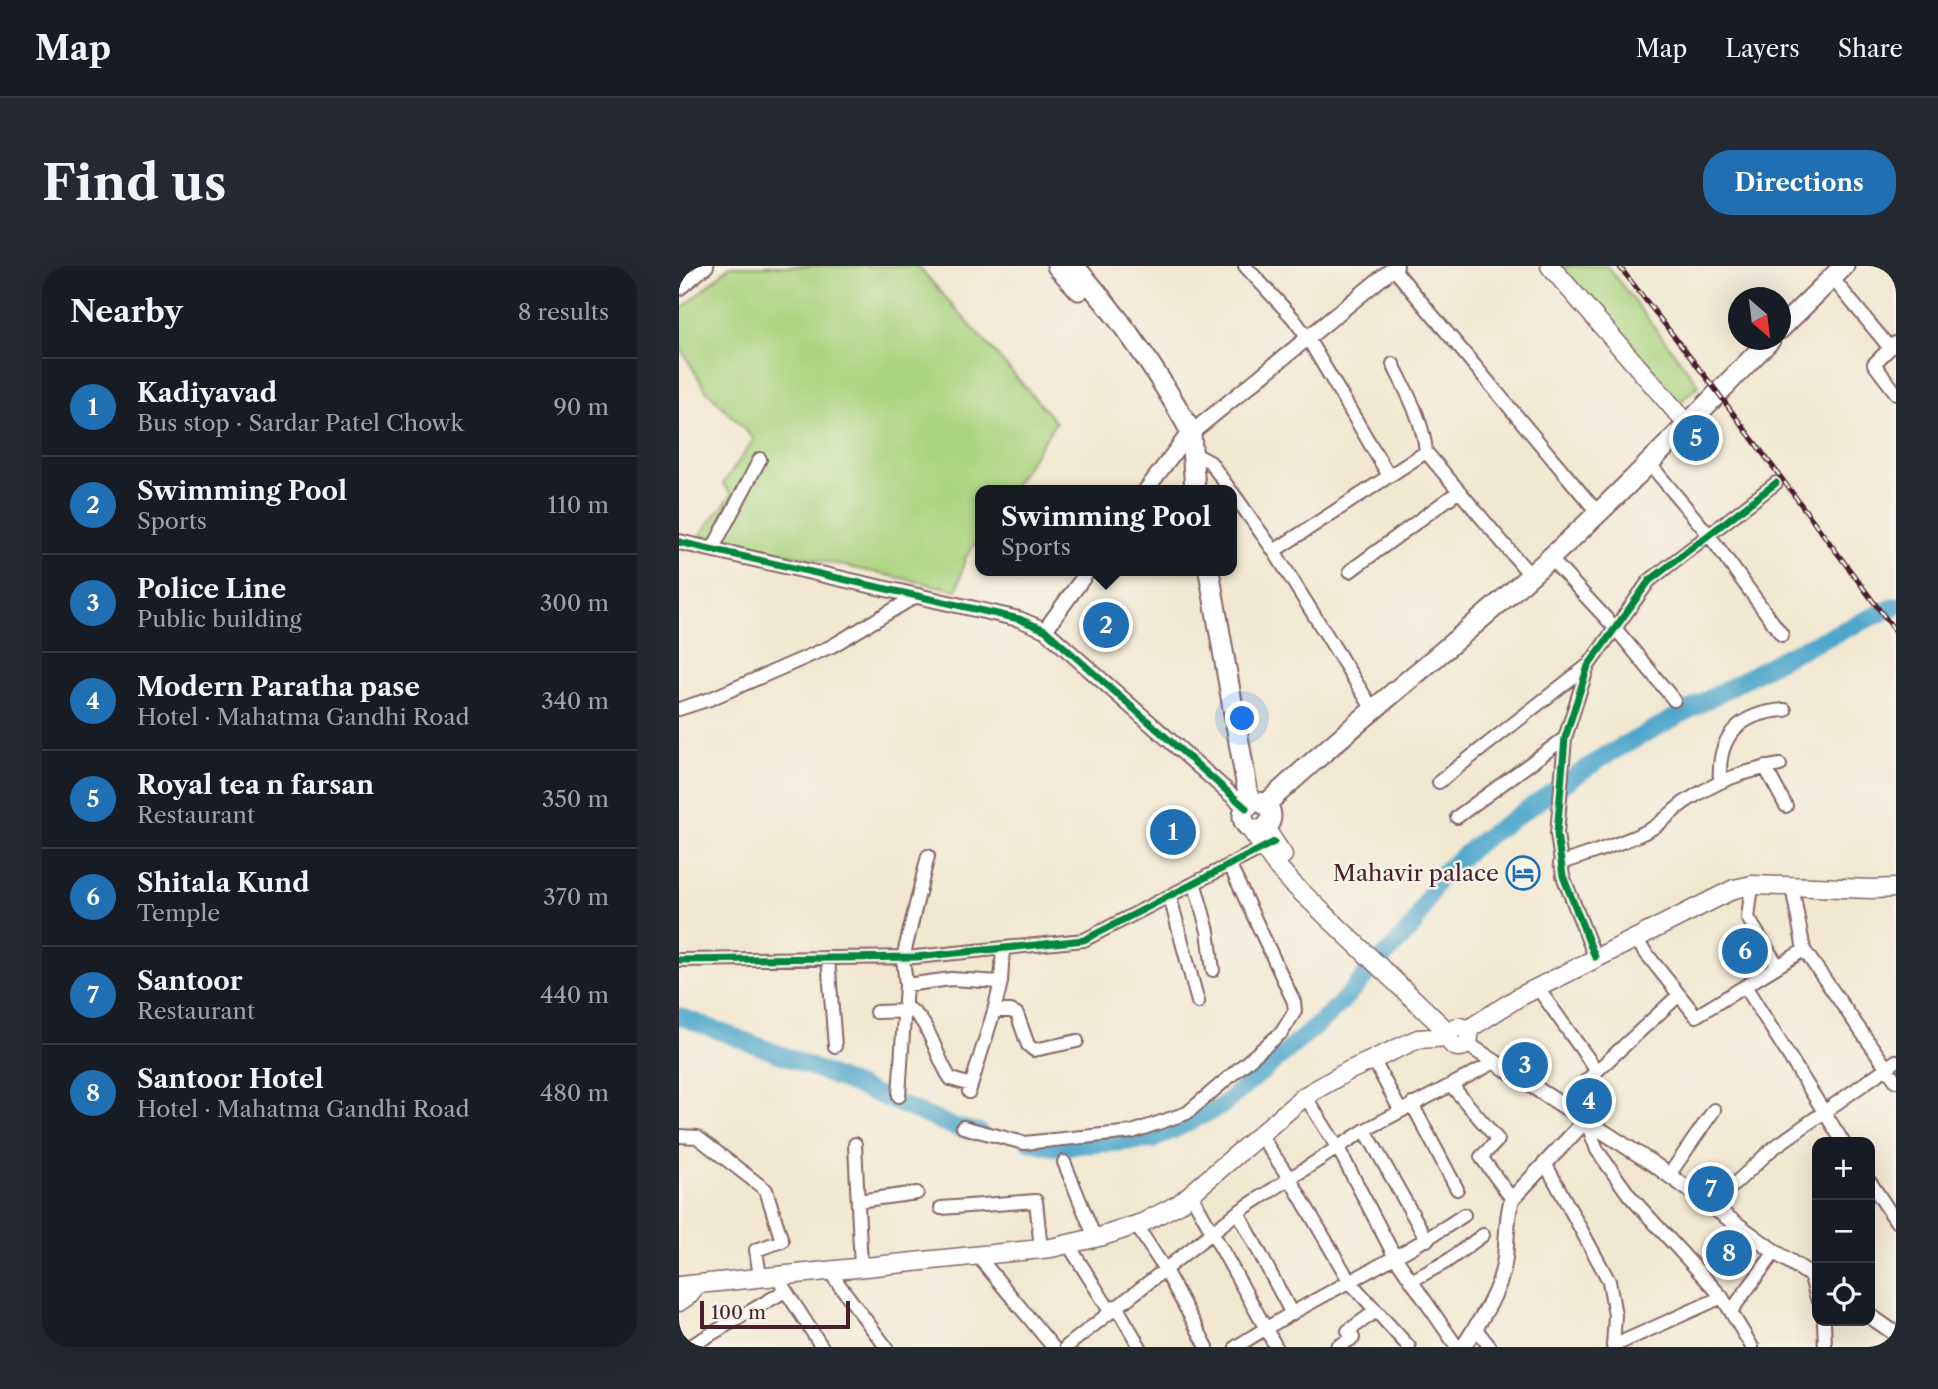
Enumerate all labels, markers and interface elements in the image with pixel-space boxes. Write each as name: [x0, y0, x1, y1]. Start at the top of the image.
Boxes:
text: Map: [35, 28, 111, 69]
text: Map: [1636, 34, 1687, 63]
text: Layers: [1725, 34, 1800, 63]
text: Share: [1838, 34, 1903, 63]
button: Directions: [1703, 150, 1896, 215]
text: Find us: [42, 152, 226, 213]
north arrow: [1728, 287, 1791, 350]
text: Nearby: [70, 293, 183, 330]
text: 8 results: [518, 298, 609, 326]
text: Kadiyavad: [137, 377, 277, 409]
text: 1: [88, 393, 98, 421]
text: 90 m: [553, 393, 609, 421]
text: Bus stop · Sardar Patel Chowk: [137, 409, 464, 437]
pin: 5: [1673, 412, 1719, 464]
text: Swimming Pool: [137, 475, 347, 507]
popup: [975, 485, 1237, 576]
text: 2: [86, 491, 100, 519]
text: 110 m: [548, 491, 609, 519]
text: Swimming Pool: [1001, 501, 1211, 533]
text: Sports: [137, 507, 207, 535]
text: Sports: [1001, 533, 1071, 561]
text: Police Line: [137, 573, 286, 605]
text: 3: [87, 589, 100, 617]
text: 300 m: [540, 589, 609, 617]
pin: 2: [1083, 599, 1129, 651]
text: Public building: [137, 605, 302, 633]
text: Modern Paratha pase: [137, 671, 420, 703]
text: 4: [86, 687, 100, 715]
text: 340 m: [541, 687, 609, 715]
your location: [1225, 701, 1259, 735]
text: Hotel · Mahatma Gandhi Road: [137, 703, 470, 731]
text: Royal tea n farsan: [137, 769, 374, 801]
text: 5: [87, 785, 99, 813]
text: 350 m: [542, 785, 609, 813]
text: Restaurant: [137, 801, 255, 829]
pin: 1: [1150, 806, 1196, 858]
hotel icon: Mahavir palace: [1504, 854, 1542, 892]
place label: Mahavir palace: [1333, 859, 1499, 887]
text: Shitala Kund: [137, 867, 310, 899]
text: 6: [86, 883, 100, 911]
text: 370 m: [543, 883, 609, 911]
text: Temple: [137, 899, 220, 927]
pin: 6: [1722, 925, 1768, 977]
text: Santoor: [137, 965, 243, 997]
text: 7: [87, 981, 99, 1009]
text: 440 m: [540, 981, 609, 1009]
text: Restaurant: [137, 997, 255, 1025]
pin: 3: [1502, 1039, 1548, 1091]
text: Santoor Hotel: [137, 1063, 324, 1095]
pin: 4: [1566, 1075, 1612, 1127]
text: 8: [86, 1079, 100, 1107]
text: 480 m: [540, 1079, 609, 1107]
text: Hotel · Mahatma Gandhi Road: [137, 1095, 470, 1123]
map controls: [1812, 1137, 1875, 1326]
button: +: [1812, 1137, 1875, 1200]
pin: 7: [1688, 1163, 1734, 1215]
button: −: [1812, 1200, 1875, 1263]
pin: 8: [1706, 1227, 1752, 1279]
button: locate: [1812, 1263, 1875, 1326]
scale bar: [700, 1298, 851, 1330]
text: 100 m: [711, 1301, 766, 1324]

